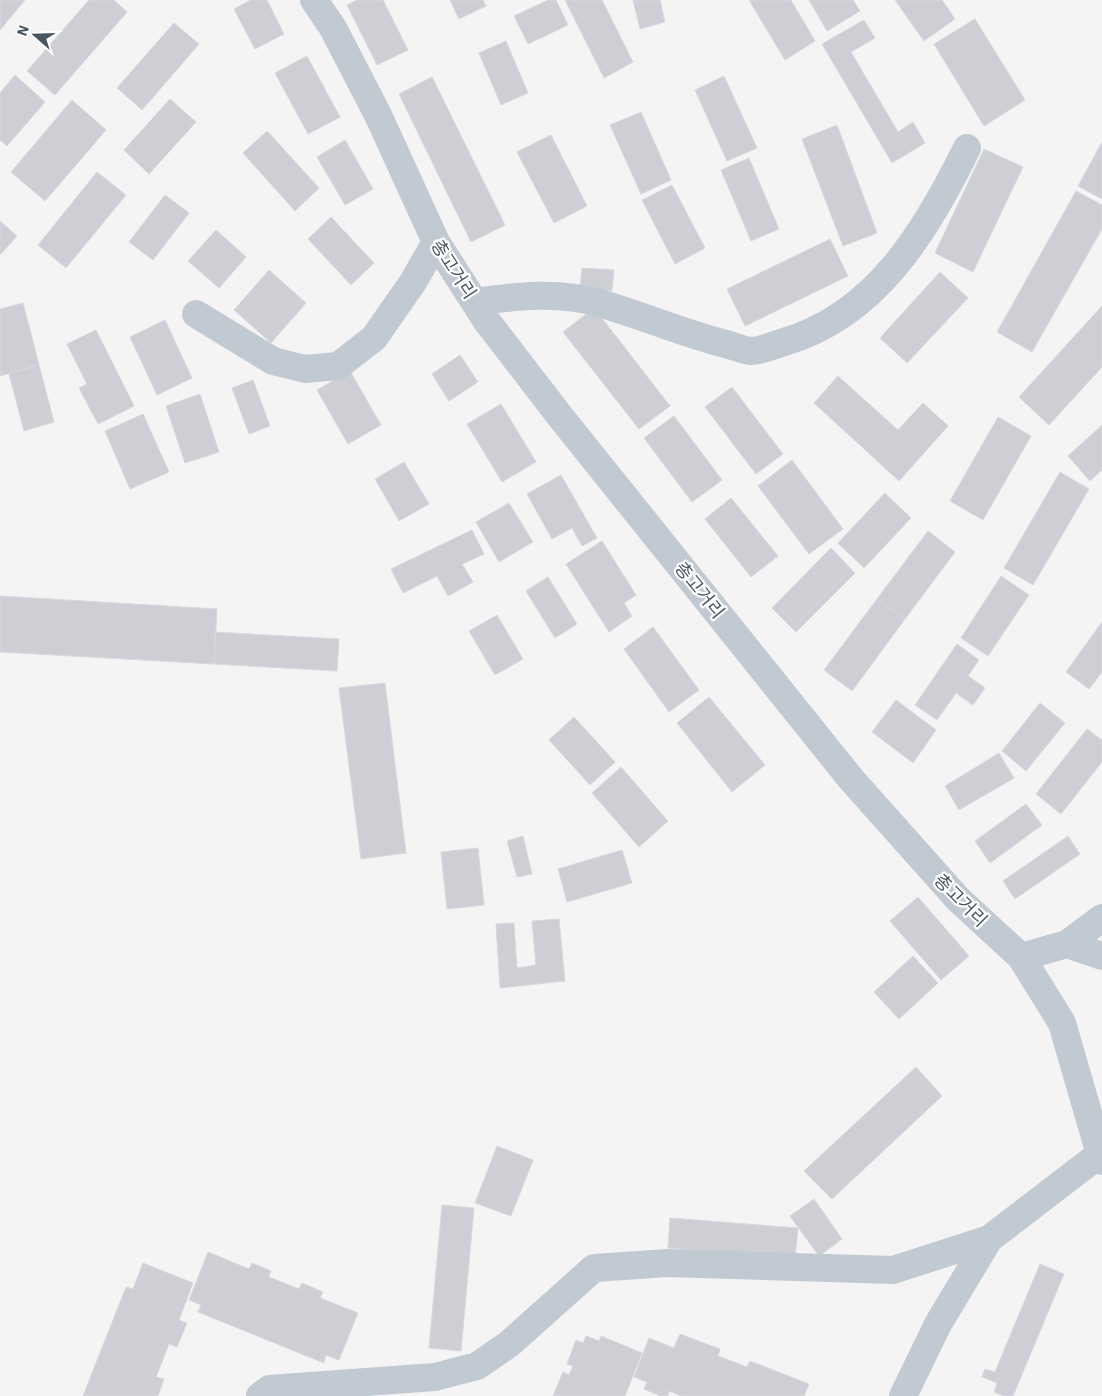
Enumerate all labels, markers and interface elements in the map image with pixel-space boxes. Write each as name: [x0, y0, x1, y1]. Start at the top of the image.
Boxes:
north arrow: [10, 10, 60, 60]
text: N: [13, 23, 33, 38]
street label: 총고거리: [426, 235, 482, 303]
street label: 총고거리: [670, 557, 730, 623]
street label: 총고거리: [929, 868, 993, 932]

